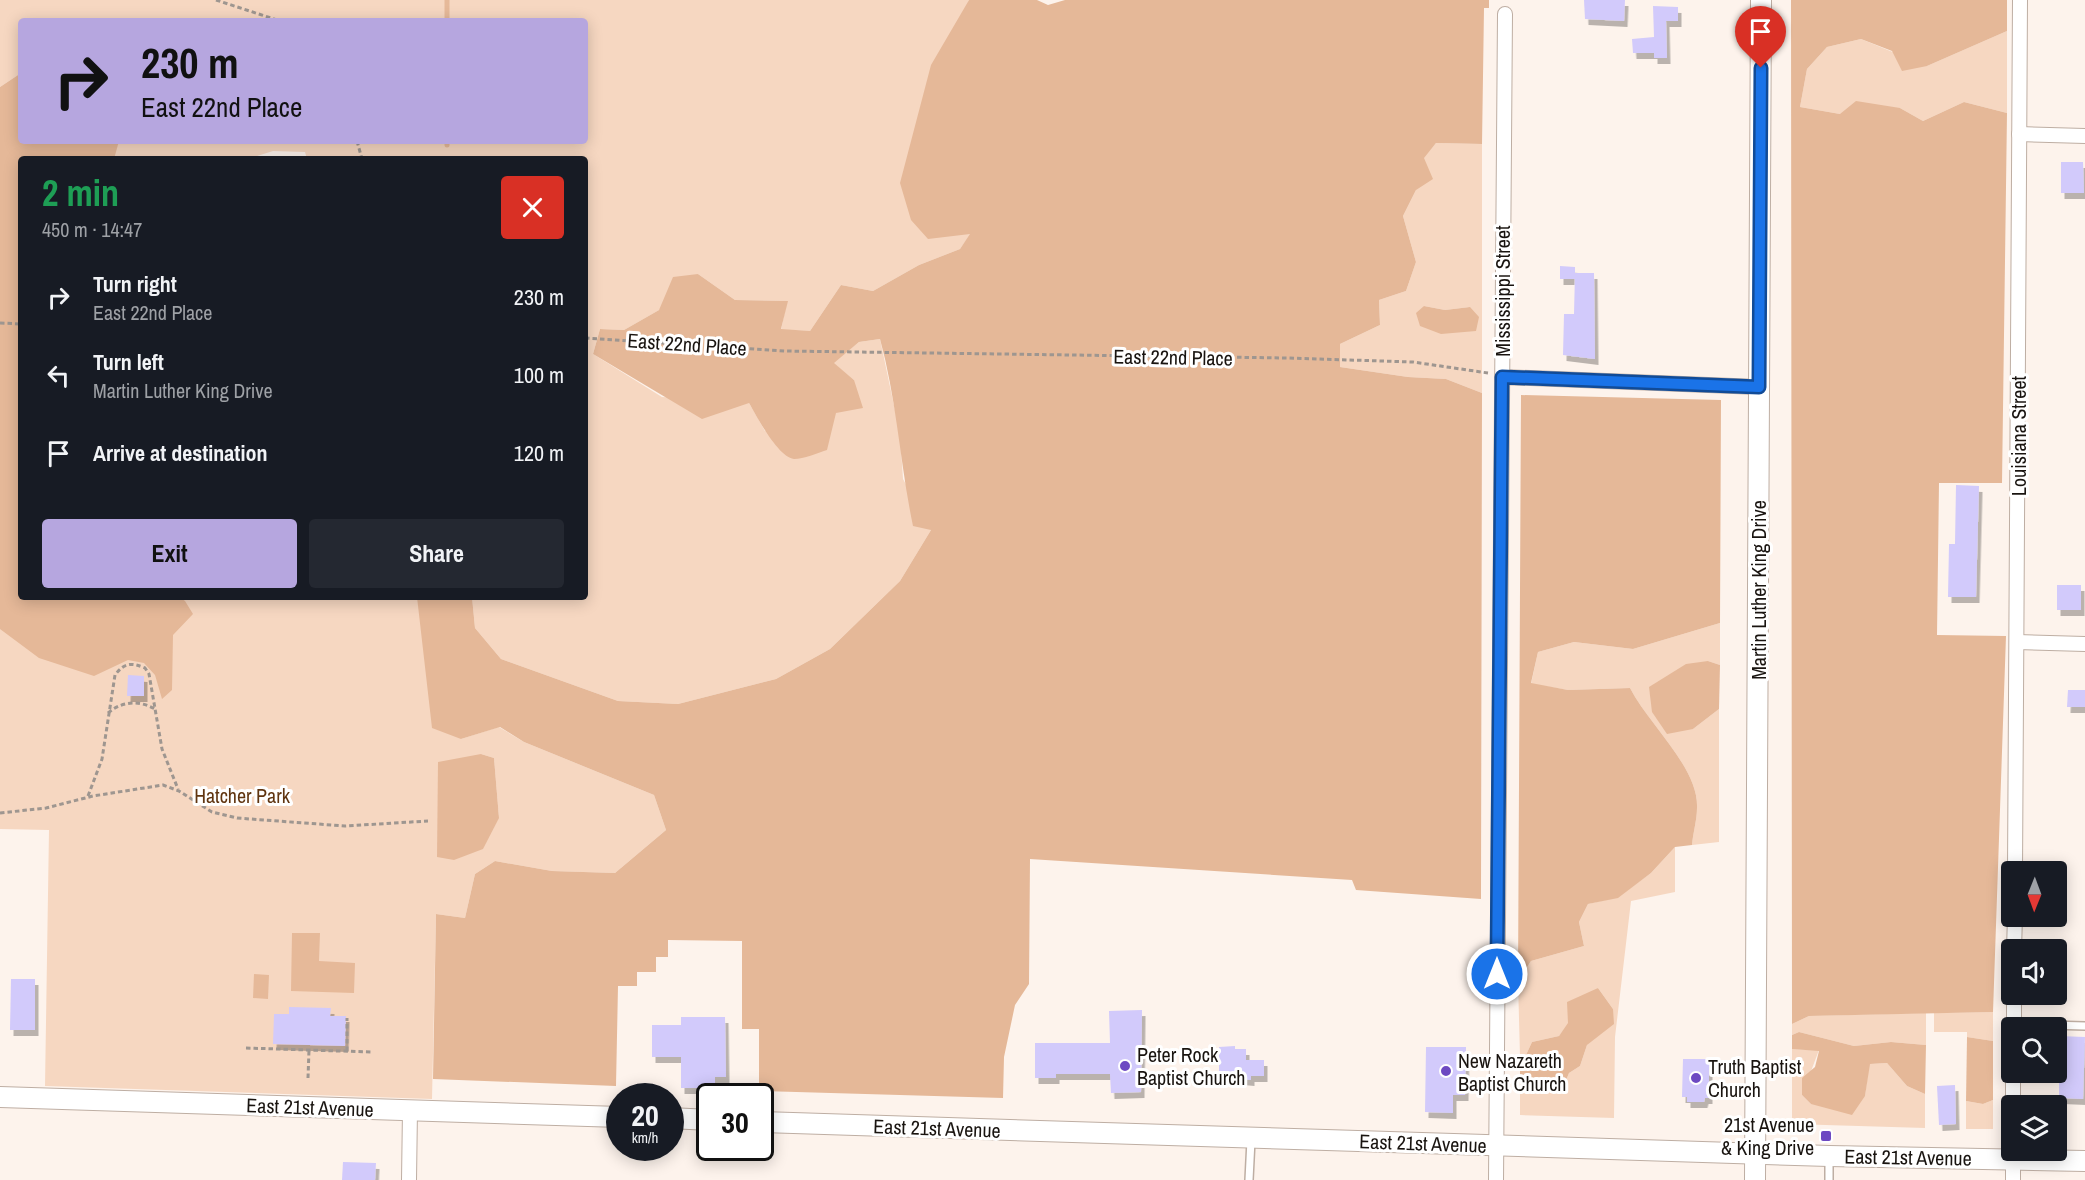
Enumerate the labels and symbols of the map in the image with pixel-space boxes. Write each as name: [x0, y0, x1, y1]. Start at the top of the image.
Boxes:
pin: [1735, 6, 1786, 68]
street label: Mississippi Street: [1489, 225, 1516, 357]
street label: East 22nd Place: [626, 326, 748, 362]
street label: East 22nd Place: [1113, 342, 1233, 372]
street label: Louisiana Street: [2005, 375, 2032, 496]
street label: Martin Luther King Drive: [1745, 500, 1772, 680]
park label: Hatcher Park: [194, 782, 291, 809]
north arrow: [2001, 861, 2067, 927]
position arrow: [1465, 942, 1529, 1006]
place label: Peter Rock Baptist Church: [1137, 1041, 1245, 1091]
place label: New Nazareth Baptist Church: [1458, 1047, 1566, 1097]
place label: Truth Baptist Church: [1708, 1053, 1802, 1103]
marker: Peter Rock Baptist Church: [1118, 1059, 1132, 1073]
marker: New Nazareth Baptist Church: [1439, 1064, 1453, 1078]
marker: Truth Baptist Church: [1689, 1071, 1703, 1085]
speed limit sign: 30: [696, 1083, 774, 1161]
street label: East 21st Avenue: [246, 1091, 374, 1123]
place label: 21st Avenue & King Drive: [1721, 1111, 1814, 1161]
street label: East 21st Avenue: [873, 1112, 1001, 1144]
street label: East 21st Avenue: [1359, 1127, 1487, 1159]
marker: 21st Avenue & King Drive: [1819, 1129, 1833, 1143]
street label: East 21st Avenue: [1844, 1142, 1972, 1172]

